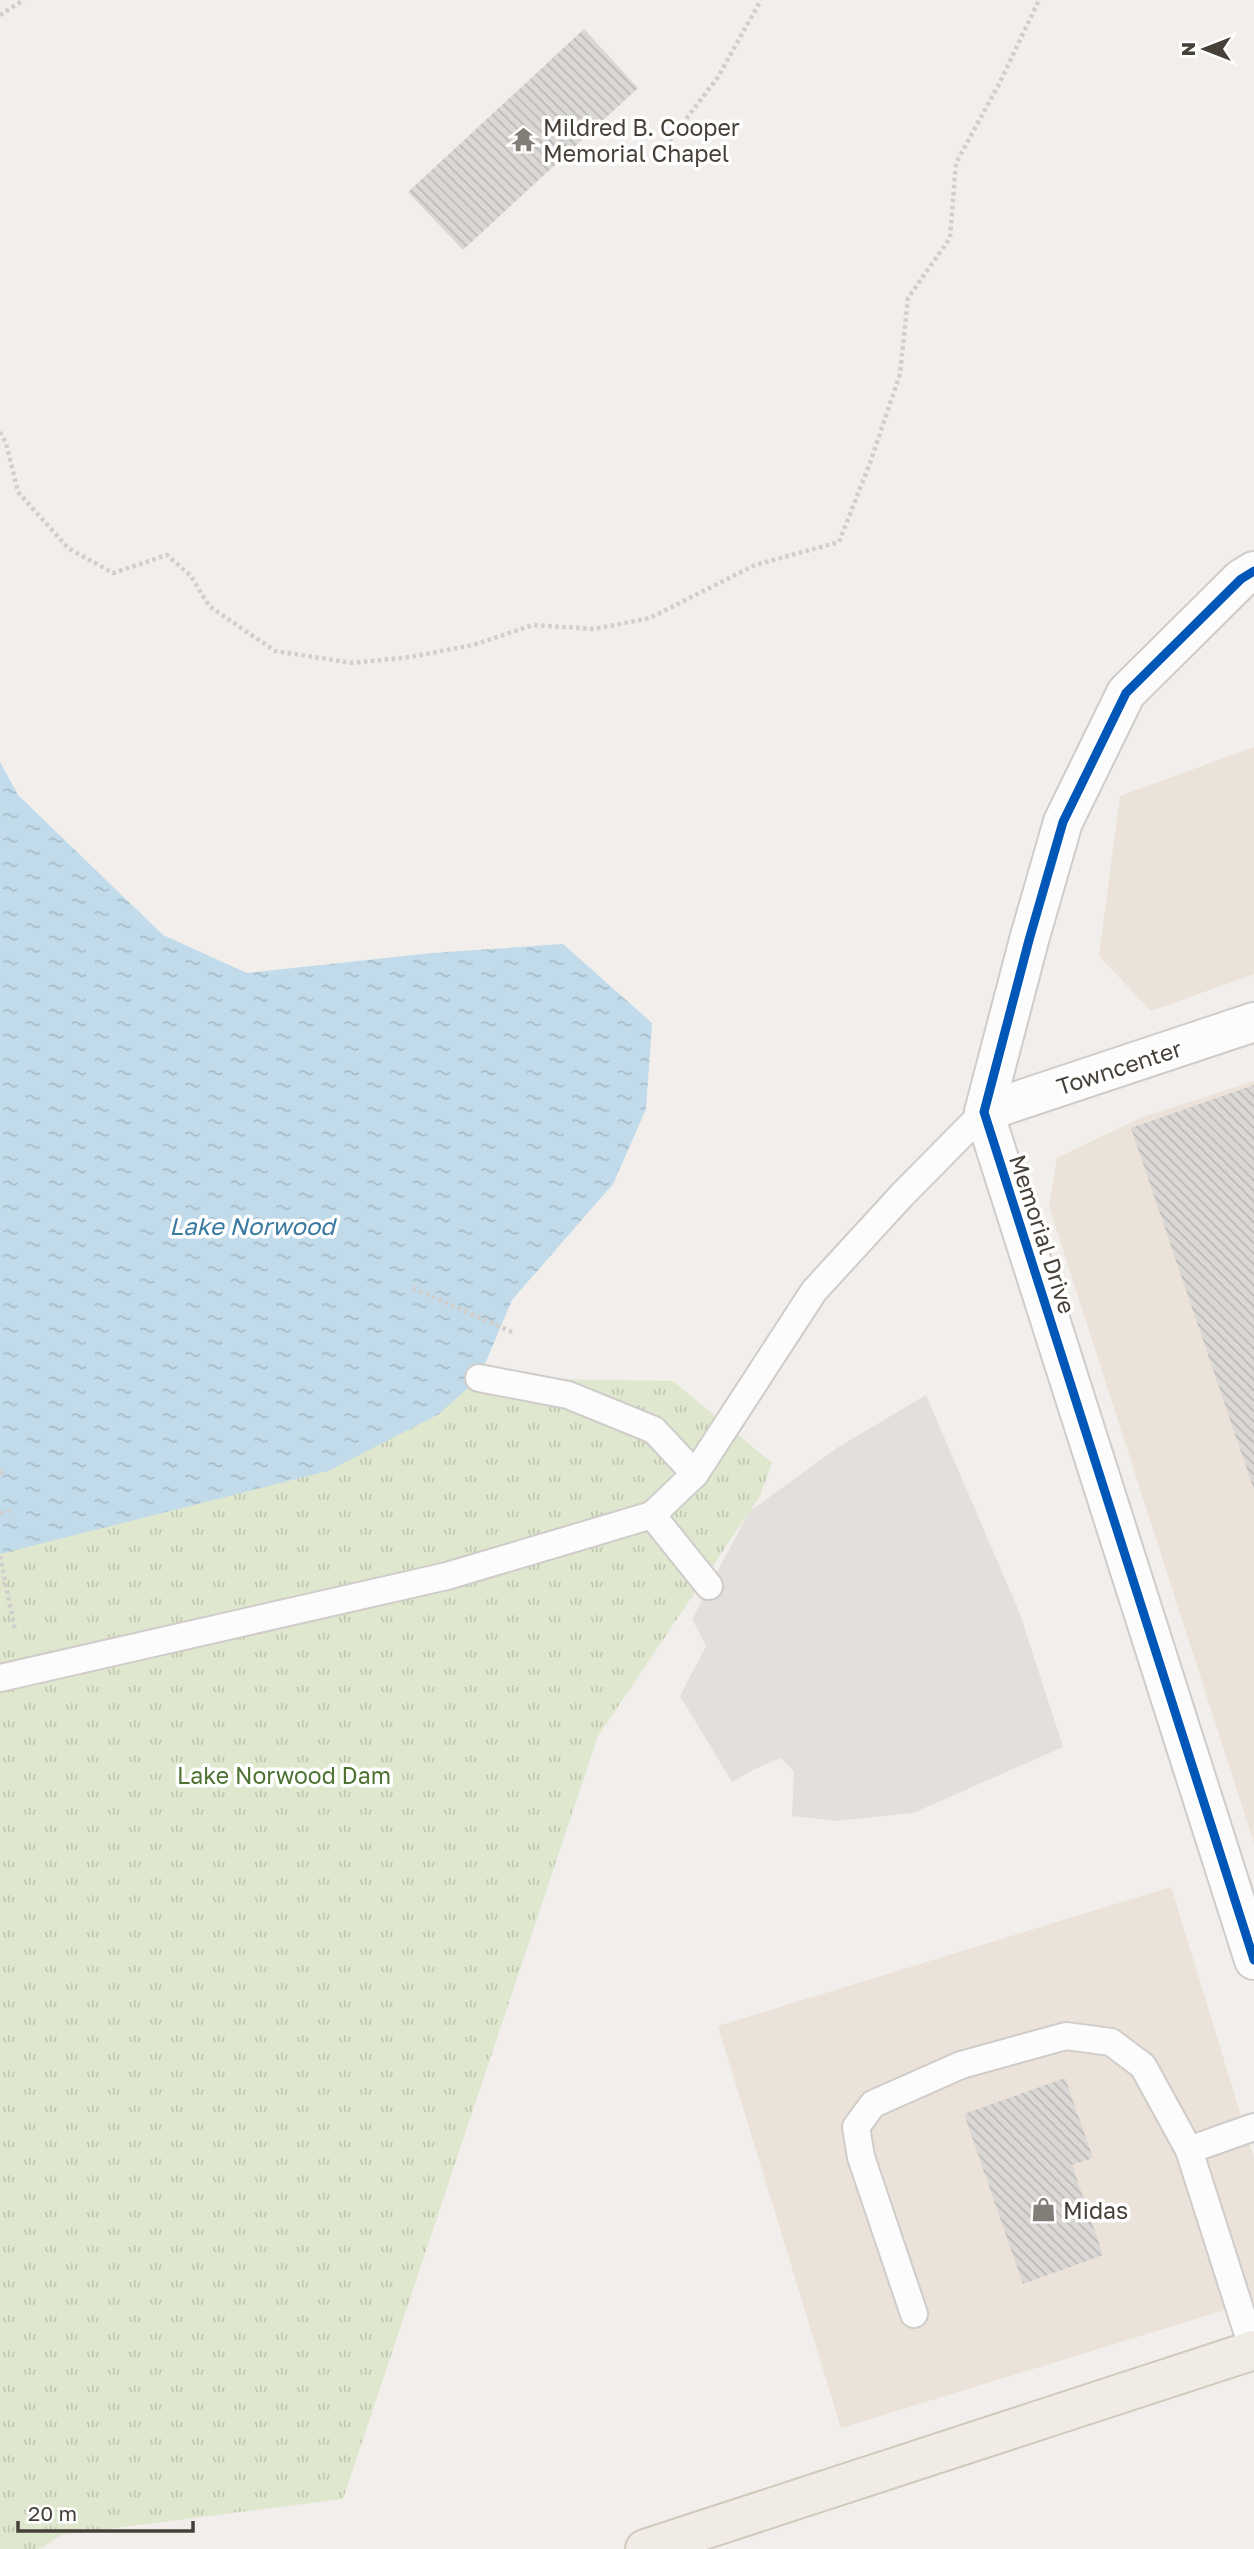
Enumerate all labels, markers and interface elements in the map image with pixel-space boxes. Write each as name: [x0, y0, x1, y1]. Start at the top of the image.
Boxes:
north arrow: [1170, 14, 1240, 84]
text: N: [1176, 42, 1199, 56]
place label: Mildred B. Cooper Memorial Chapel: [543, 113, 740, 167]
temple icon: Mildred B. Cooper Memorial Chapel: [509, 126, 537, 154]
street label: Towncenter: [1053, 1034, 1185, 1100]
street label: Memorial Drive: [1004, 1151, 1082, 1317]
water label: Lake Norwood: [169, 1211, 338, 1240]
park label: Lake Norwood Dam: [177, 1761, 391, 1789]
shop icon: Midas: [1029, 2196, 1057, 2224]
place label: Midas: [1063, 2196, 1128, 2224]
scale bar: [18, 2490, 192, 2534]
text: 20 m: [28, 2500, 77, 2526]

